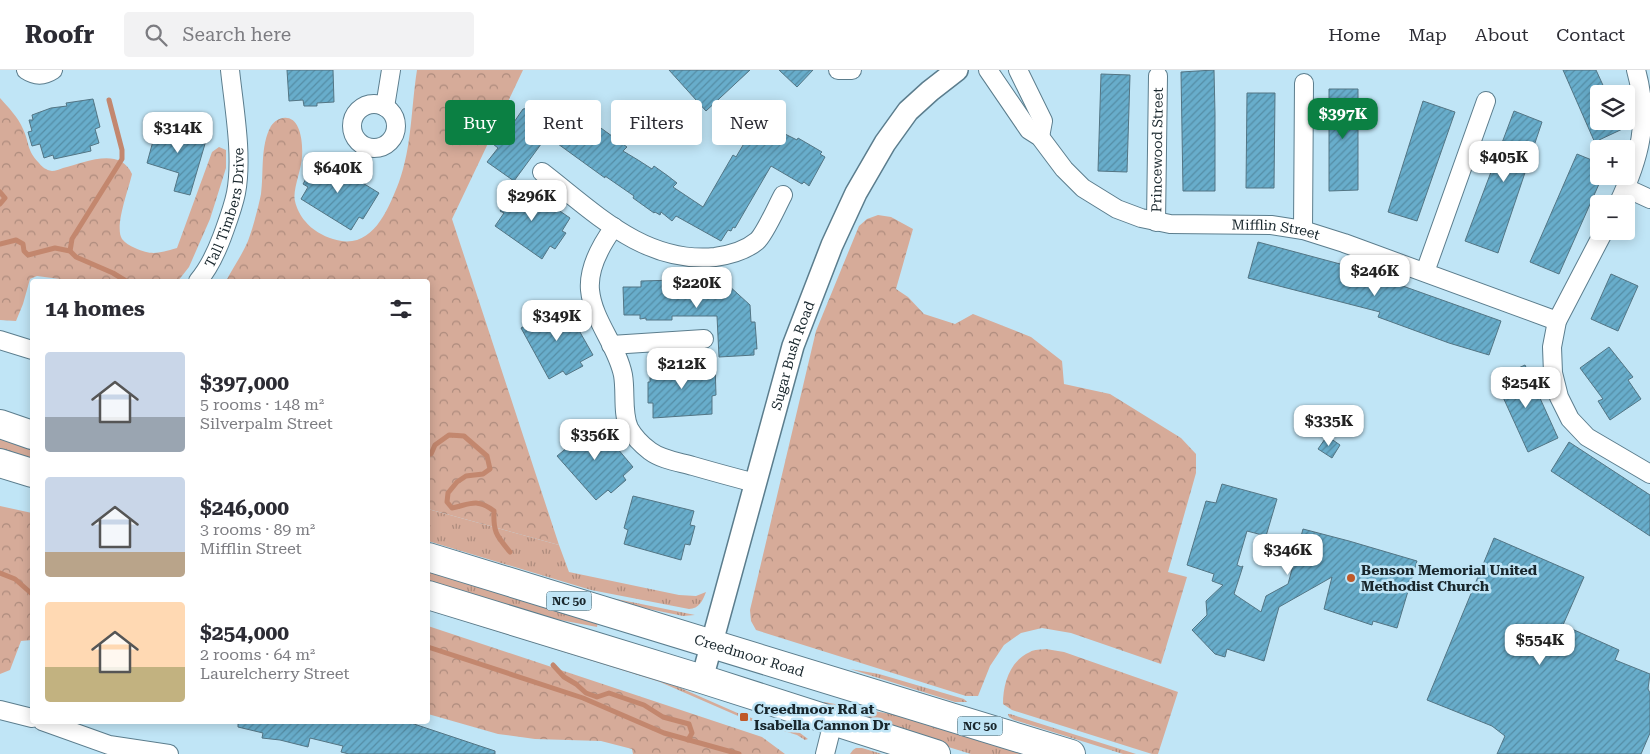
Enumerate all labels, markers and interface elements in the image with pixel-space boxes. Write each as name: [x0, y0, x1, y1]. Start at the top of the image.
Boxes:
search box: [124, 12, 474, 57]
text: Roofr: [25, 21, 94, 49]
icon: search: [142, 21, 170, 49]
text: Search here: [182, 23, 291, 46]
text: Home: [1328, 24, 1380, 45]
text: Map: [1408, 24, 1447, 45]
text: About: [1475, 24, 1528, 45]
text: Contact: [1556, 24, 1625, 45]
map controls: [1590, 85, 1635, 240]
button: layers: [1590, 85, 1635, 130]
street label: Princewood Street: [1148, 87, 1166, 213]
pin: $397K: [1308, 98, 1378, 140]
chip: Buy: [445, 100, 515, 145]
chip: Rent: [525, 100, 601, 145]
chip: Filters: [611, 100, 702, 145]
chip: New: [712, 100, 786, 145]
text: $397K: [1319, 104, 1367, 123]
pin: $314K: [143, 112, 213, 154]
text: $314K: [154, 118, 202, 137]
pin: $405K: [1469, 140, 1539, 183]
button: +: [1590, 140, 1635, 185]
street label: Tall Timbers Drive: [201, 147, 247, 270]
text: $405K: [1480, 147, 1528, 166]
pin: $640K: [303, 152, 373, 194]
text: $640K: [314, 158, 362, 177]
pin: $296K: [497, 180, 567, 222]
text: $296K: [508, 186, 556, 205]
button: −: [1590, 195, 1635, 240]
street label: Mifflin Street: [1232, 217, 1322, 243]
pin: $246K: [1340, 254, 1410, 297]
text: $246K: [1351, 261, 1399, 280]
pin: $220K: [662, 266, 732, 309]
text: $220K: [673, 273, 721, 292]
icon: filters: [387, 295, 415, 323]
text: 14 homes: [45, 297, 145, 321]
street label: Sugar Bush Road: [768, 299, 818, 412]
pin: $349K: [522, 300, 592, 342]
text: $349K: [533, 306, 581, 325]
pin: $212K: [647, 348, 717, 390]
text: $212K: [658, 354, 706, 373]
pin: $254K: [1491, 366, 1561, 409]
text: $397,000: [200, 371, 289, 395]
icon: home: [85, 372, 145, 432]
text: $254K: [1502, 373, 1550, 392]
text: 5 rooms · 148 m²: [200, 395, 324, 414]
pin: $335K: [1294, 404, 1364, 447]
text: $335K: [1305, 411, 1353, 430]
text: Silverpalm Street: [200, 414, 333, 433]
pin: $356K: [560, 418, 630, 461]
text: $356K: [571, 425, 619, 444]
text: $246,000: [200, 496, 289, 520]
icon: home: [85, 497, 145, 557]
text: 3 rooms · 89 m²: [200, 520, 315, 539]
pin: $346K: [1253, 534, 1323, 576]
text: Mifflin Street: [200, 539, 302, 558]
text: $346K: [1264, 540, 1312, 559]
place label: Benson Memorial United Methodist Church: [1361, 562, 1538, 594]
marker: Benson Memorial United Methodist Church: [1345, 572, 1357, 584]
road number: NC 50: [546, 592, 592, 610]
text: $254,000: [200, 621, 289, 645]
icon: home: [85, 622, 145, 682]
pin: $554K: [1505, 624, 1575, 666]
text: $554K: [1516, 630, 1564, 649]
street label: Creedmoor Road: [692, 631, 806, 680]
text: 2 rooms · 64 m²: [200, 645, 315, 664]
text: Laurelcherry Street: [200, 664, 350, 683]
place label: Creedmoor Rd at Isabella Cannon Dr: [754, 701, 891, 733]
marker: Creedmoor Rd at Isabella Cannon Dr: [738, 711, 750, 723]
road number: NC 50: [958, 716, 1002, 736]

